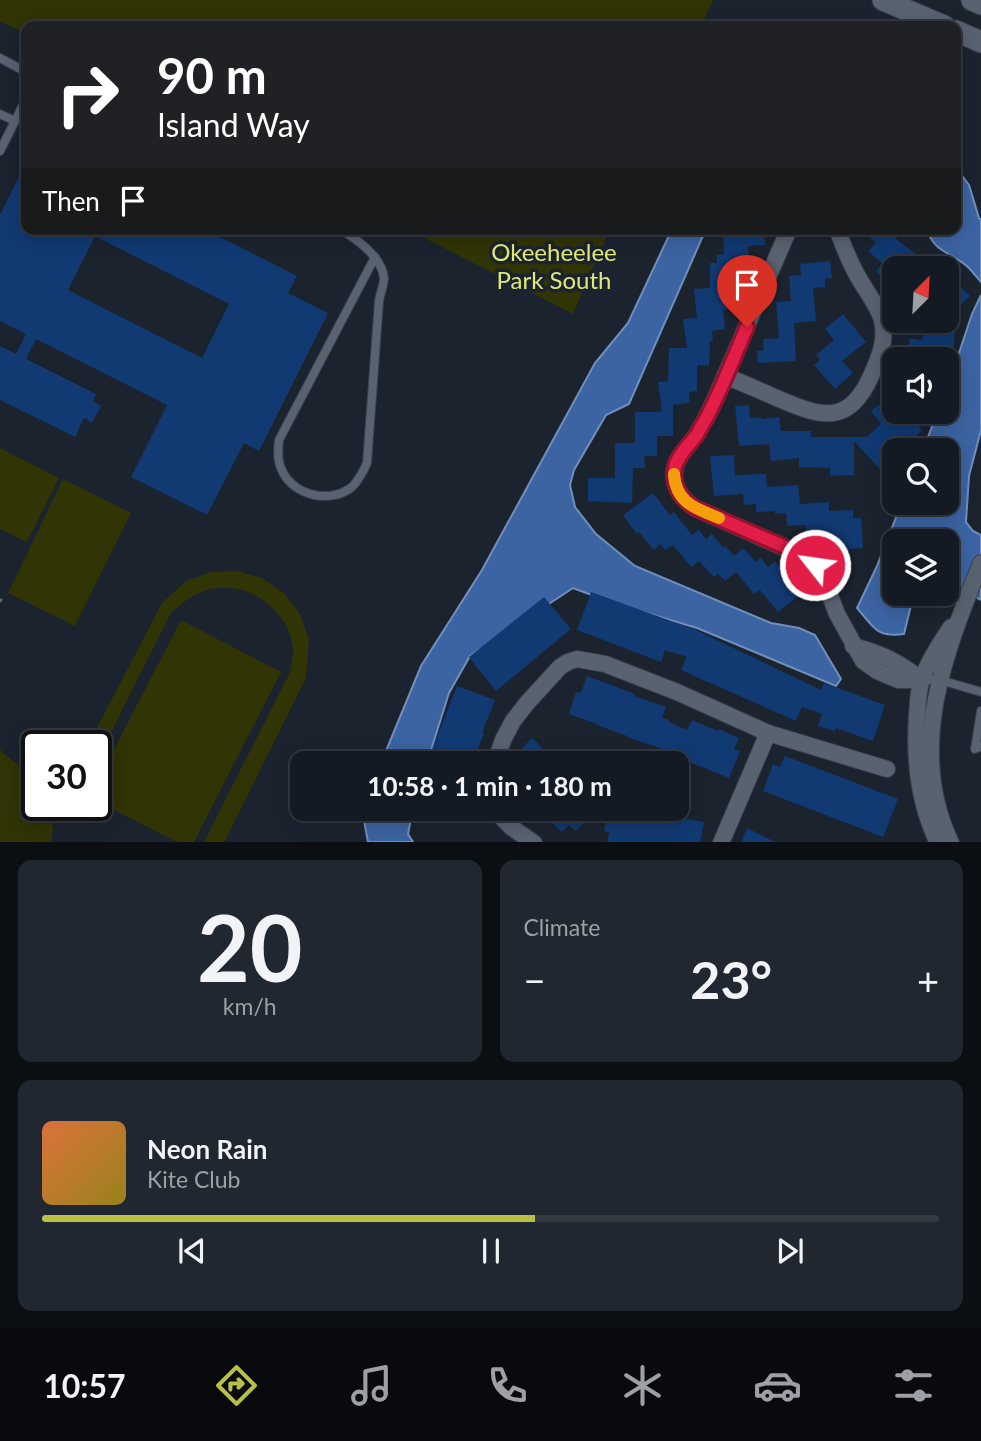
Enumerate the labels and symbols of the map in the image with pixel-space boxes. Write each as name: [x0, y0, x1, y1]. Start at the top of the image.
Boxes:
park label: Okeeheelee Park South: [491, 237, 617, 294]
pin: [717, 255, 777, 327]
north arrow: [882, 256, 959, 332]
position arrow: [778, 528, 852, 602]
speed limit sign: 30: [21, 730, 112, 821]

